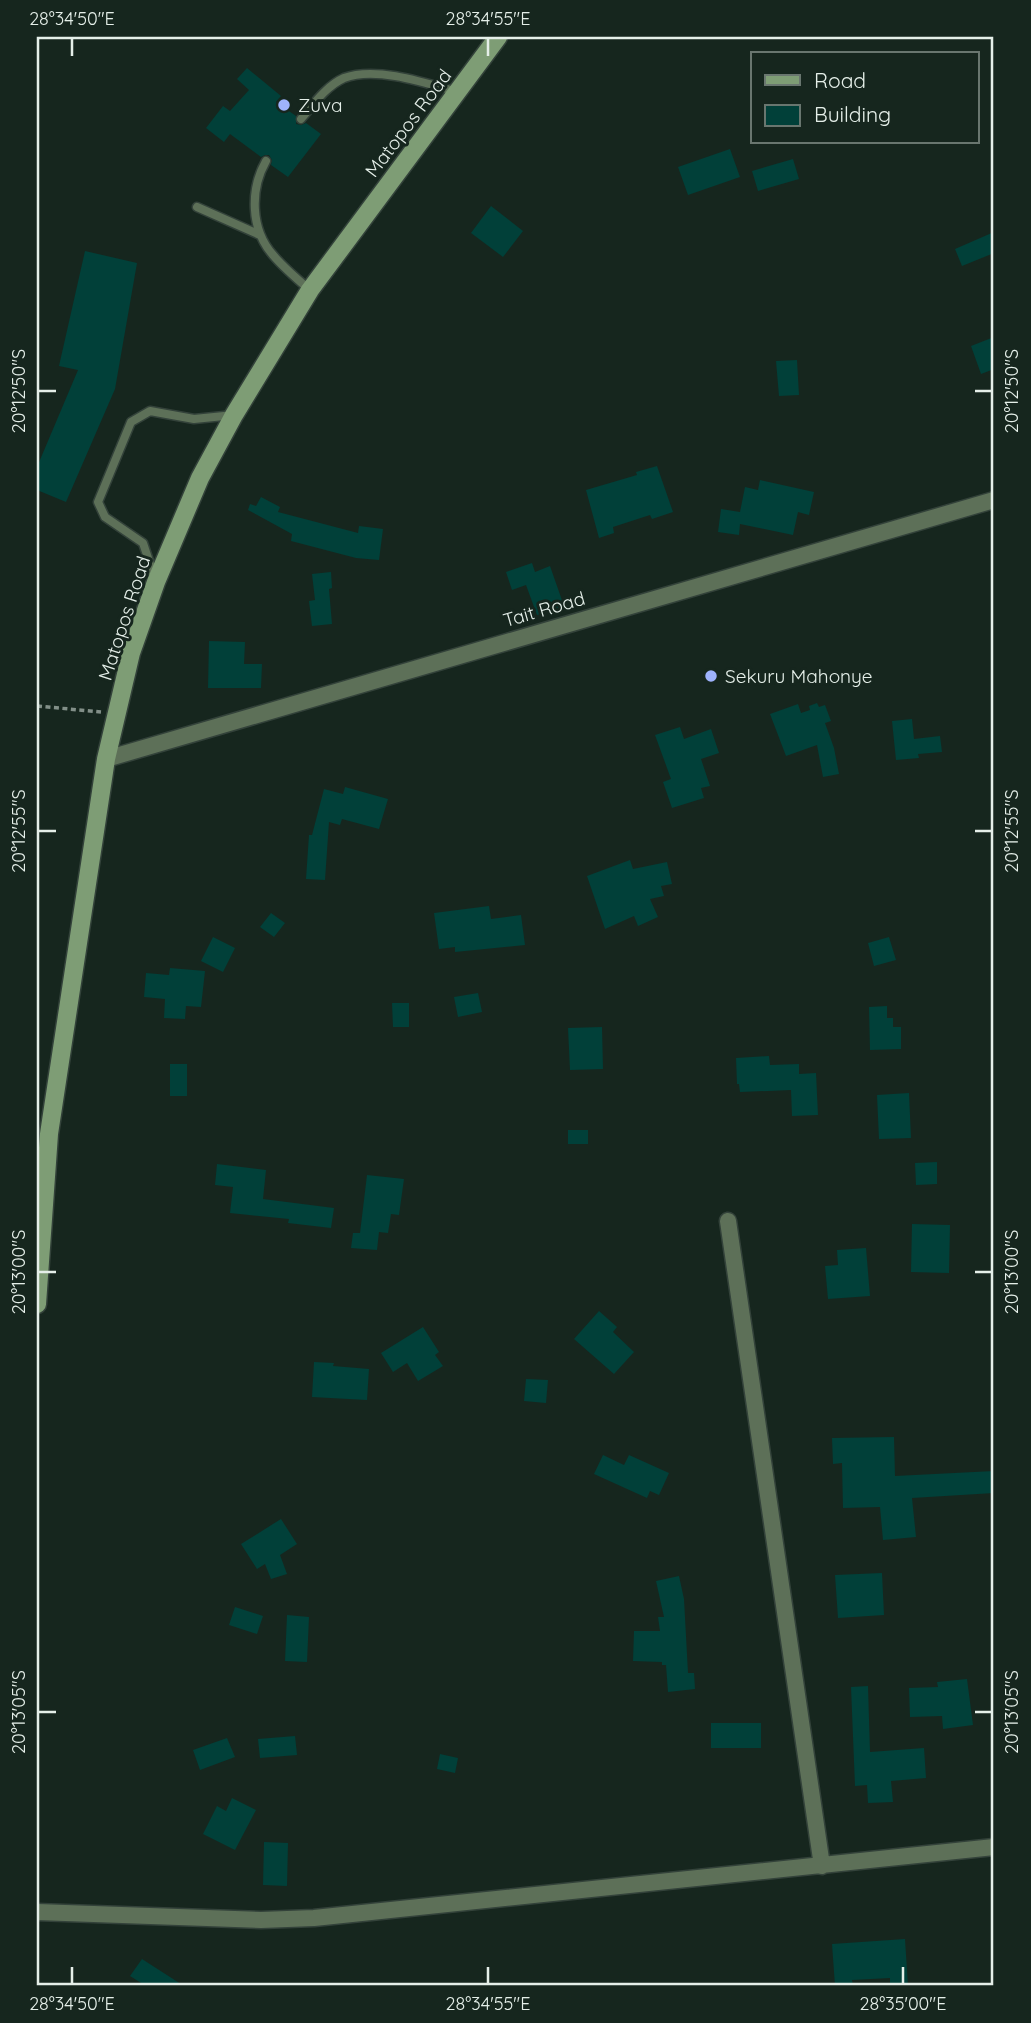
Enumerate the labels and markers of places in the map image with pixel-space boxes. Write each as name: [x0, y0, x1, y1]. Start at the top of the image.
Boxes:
place label: Zuva: [298, 93, 342, 117]
marker: Zuva: [276, 97, 292, 113]
place label: Sekuru Mahonye: [725, 664, 872, 688]
marker: Sekuru Mahonye: [703, 668, 719, 684]

